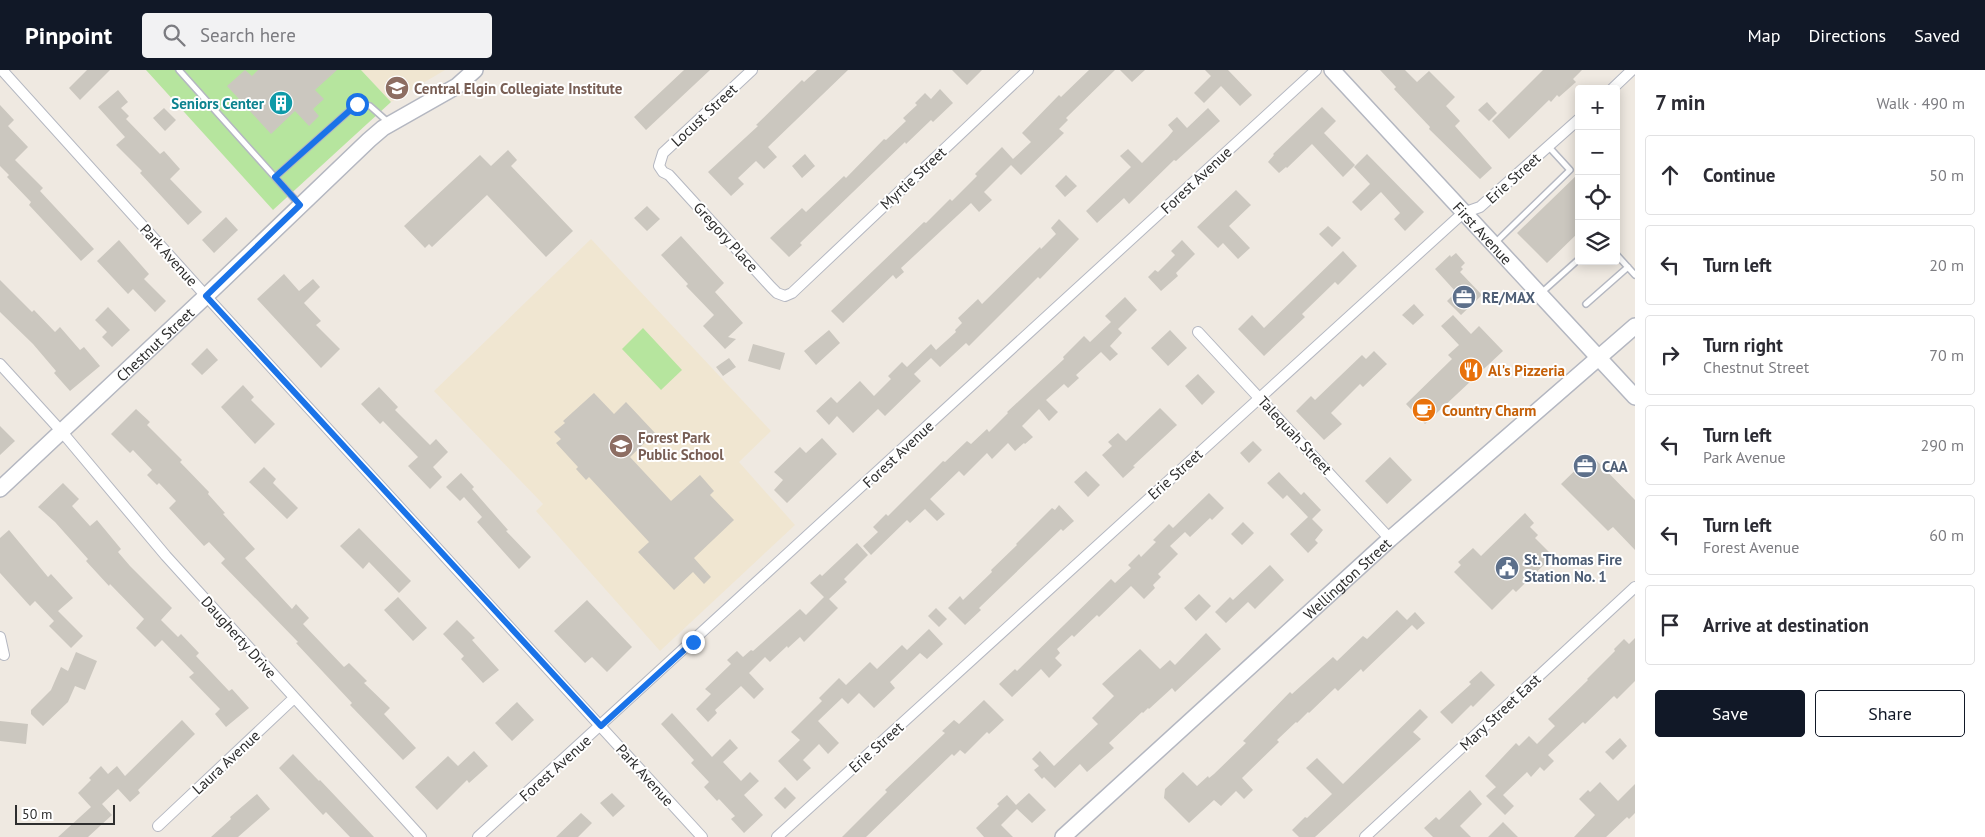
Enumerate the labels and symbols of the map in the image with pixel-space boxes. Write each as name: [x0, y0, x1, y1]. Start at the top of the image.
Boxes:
school or university icon: Central Elgin Collegiate Institute: [384, 75, 410, 101]
place label: Central Elgin Collegiate Institute: [414, 79, 623, 98]
street label: Locust Street: [667, 80, 741, 150]
building icon: Seniors Center: [268, 90, 294, 116]
route start: [346, 93, 369, 116]
place label: Seniors Center: [171, 94, 265, 113]
street label: Forest Avenue: [1157, 142, 1235, 218]
street label: Myrtie Street: [876, 143, 950, 213]
street label: Erie Street: [1482, 148, 1544, 208]
street label: First Avenue: [1449, 197, 1517, 268]
street label: Gregory Place: [690, 198, 762, 276]
street label: Park Avenue: [136, 220, 202, 290]
office icon: RE/MAX: [1451, 284, 1477, 310]
place label: RE/MAX: [1482, 288, 1536, 307]
street label: Chestnut Street: [112, 303, 198, 385]
restaurant icon: Al's Pizzeria: [1458, 357, 1484, 383]
place label: Al's Pizzeria: [1488, 361, 1565, 380]
street label: Talequah Street: [1254, 392, 1336, 478]
cafe icon: Country Charm: [1411, 397, 1437, 423]
place label: Country Charm: [1442, 401, 1536, 420]
street label: Forest Avenue: [859, 416, 937, 492]
place label: Forest Park Public School: [638, 428, 724, 464]
school or university icon: Forest Park Public School: [608, 433, 634, 459]
street label: Erie Street: [1144, 444, 1206, 504]
office icon: CAA: [1572, 453, 1598, 479]
place label: CAA: [1602, 457, 1629, 476]
street label: Wellington Street: [1299, 534, 1395, 623]
place label: St. Thomas Fire Station No. 1: [1524, 550, 1622, 586]
public building icon: St. Thomas Fire Station No. 1: [1494, 555, 1520, 581]
street label: Daugherty Drive: [197, 592, 281, 682]
route end: [682, 631, 705, 654]
street label: Mary Street East: [1455, 670, 1545, 754]
street label: Erie Street: [845, 717, 907, 777]
street label: Laura Avenue: [188, 726, 264, 798]
street label: Forest Avenue: [515, 731, 595, 805]
street label: Park Avenue: [612, 740, 678, 810]
scale bar: [15, 802, 115, 825]

